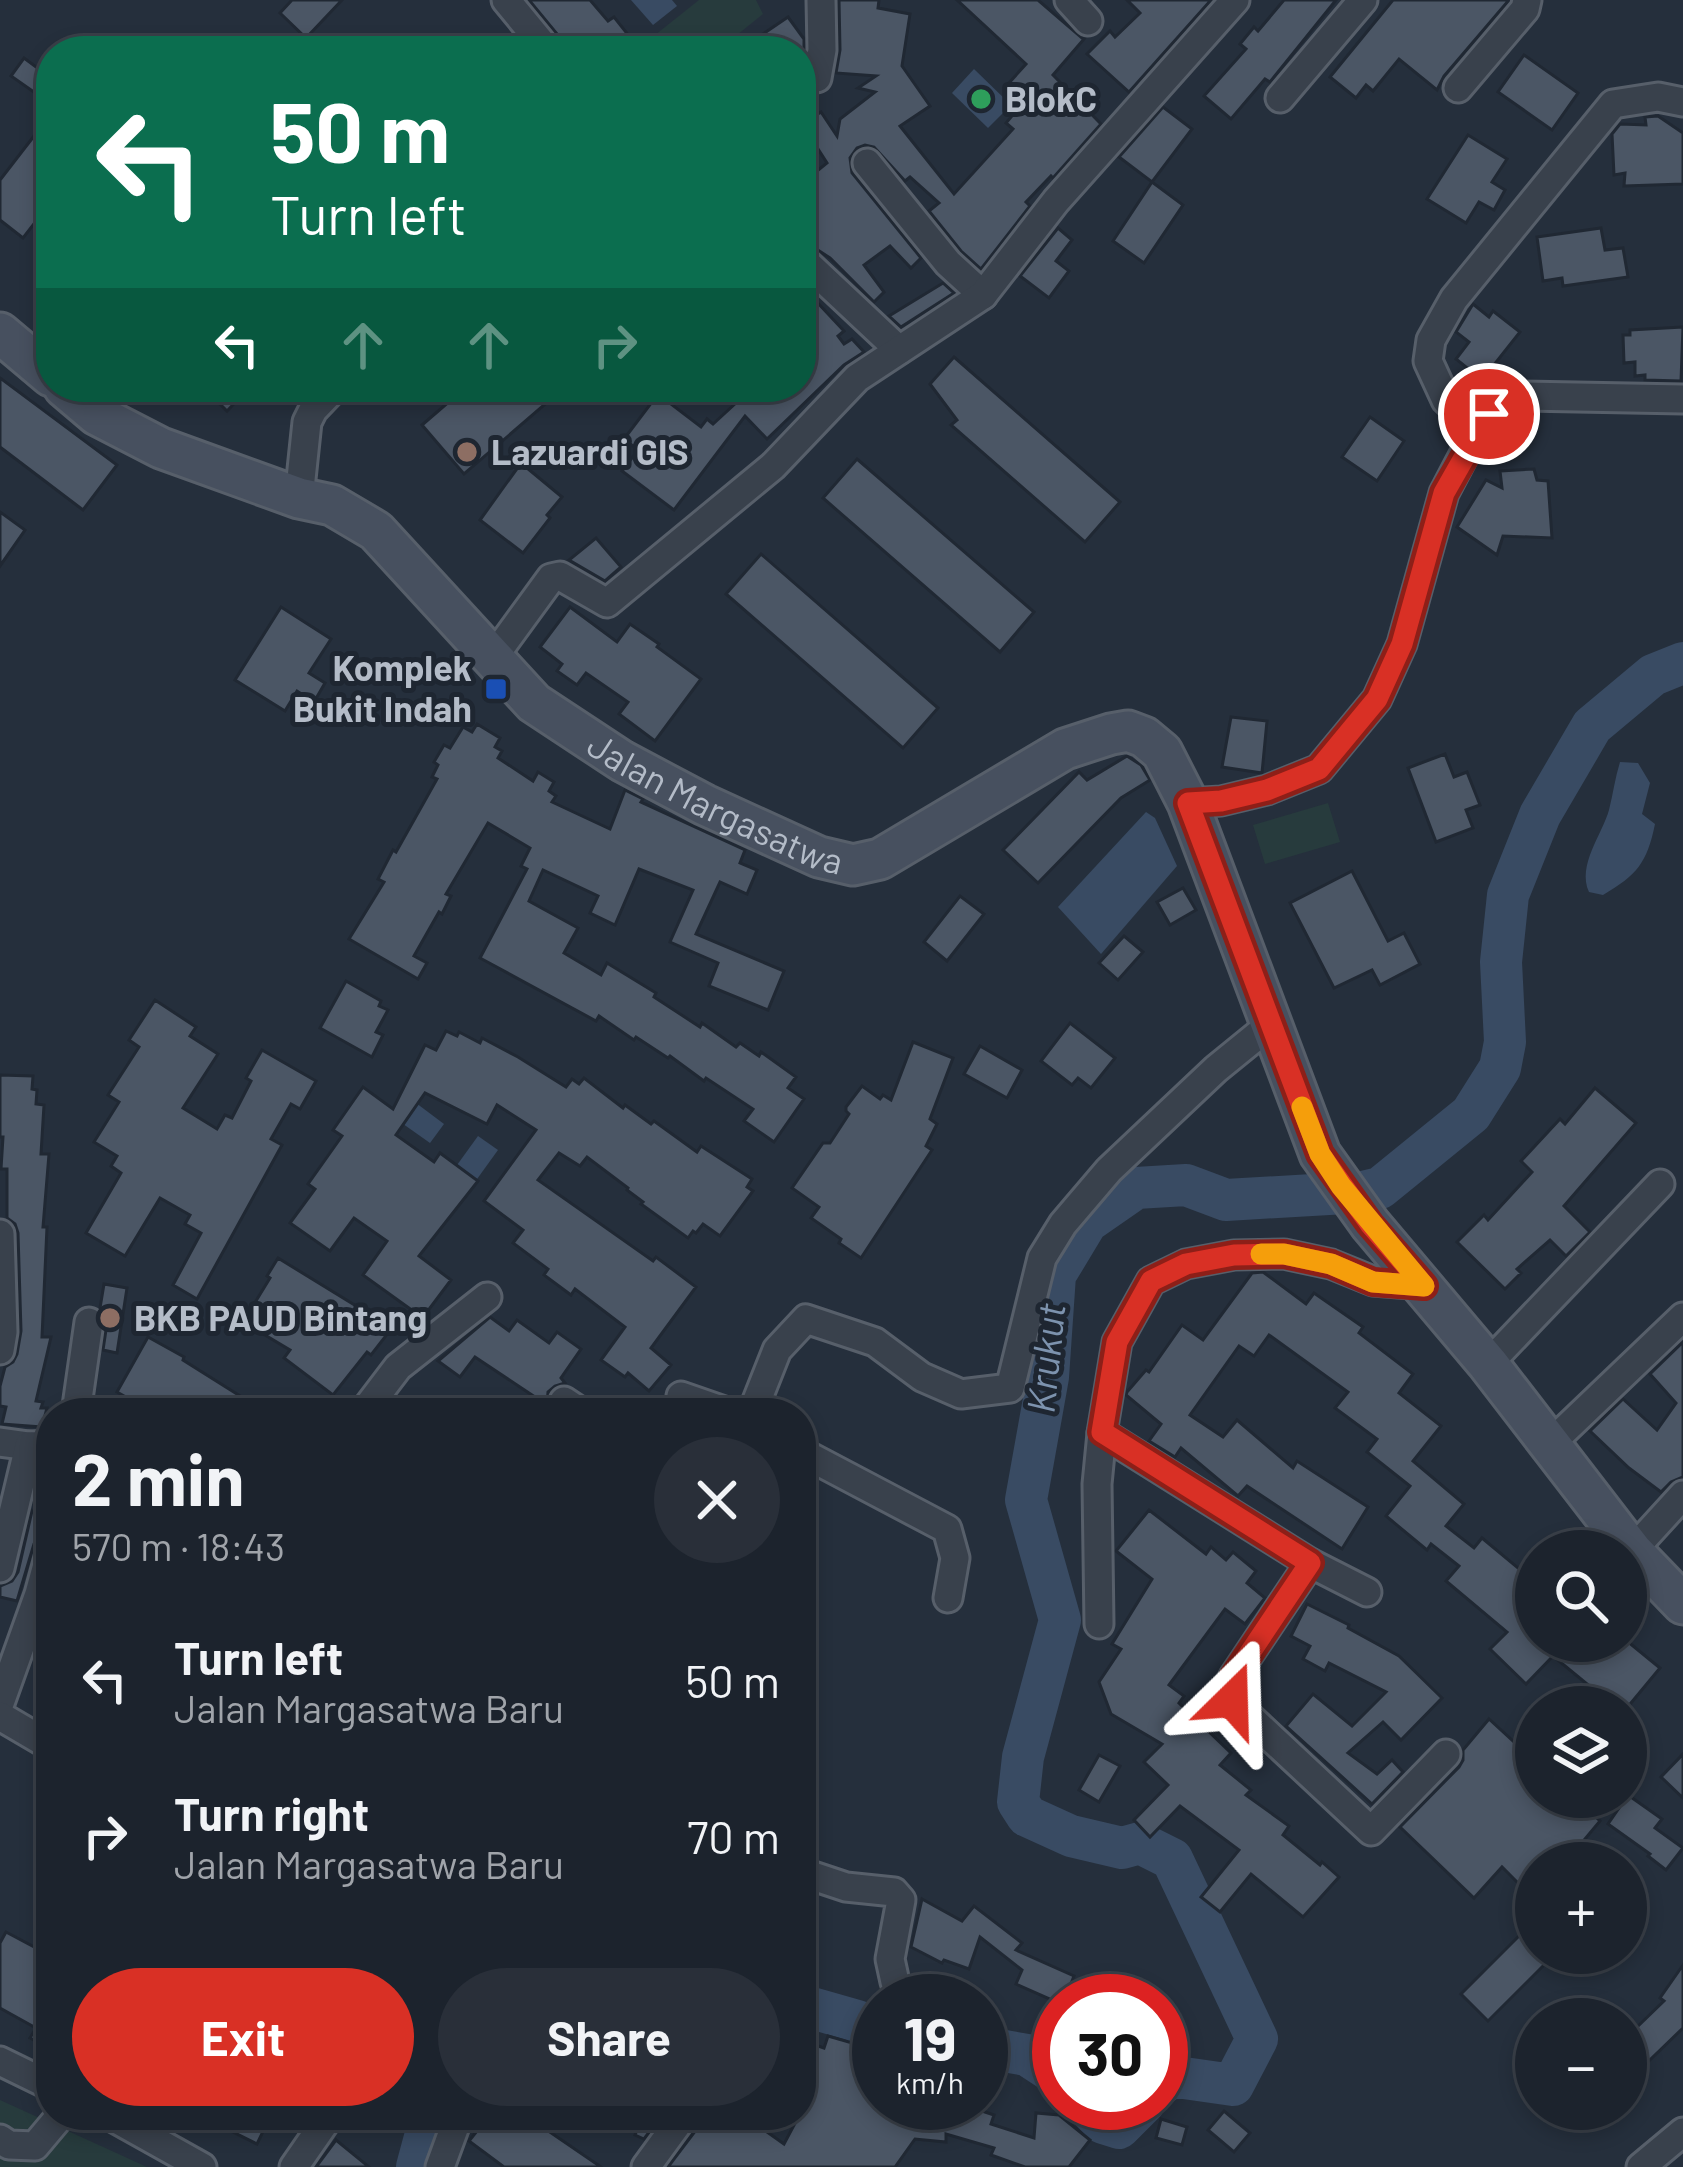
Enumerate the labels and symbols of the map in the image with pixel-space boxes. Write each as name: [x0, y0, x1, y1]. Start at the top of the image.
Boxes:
place label: BlokC: [1005, 76, 1097, 119]
marker: BlokC: [968, 86, 994, 112]
pin: [1438, 363, 1540, 465]
place label: Lazuardi GIS: [491, 429, 689, 472]
marker: Lazuardi GIS: [454, 439, 480, 465]
place label: Komplek Bukit Indah: [293, 645, 472, 729]
marker: Komplek Bukit Indah: [483, 676, 509, 702]
street label: Jalan Margasatwa: [580, 722, 847, 882]
place label: BKB PAUD Bintang: [134, 1295, 427, 1338]
water label: Krukut: [1015, 1300, 1074, 1415]
marker: BKB PAUD Bintang: [97, 1305, 123, 1331]
position arrow: [1169, 1637, 1295, 1763]
speed limit sign: 30: [1032, 1974, 1188, 2130]

